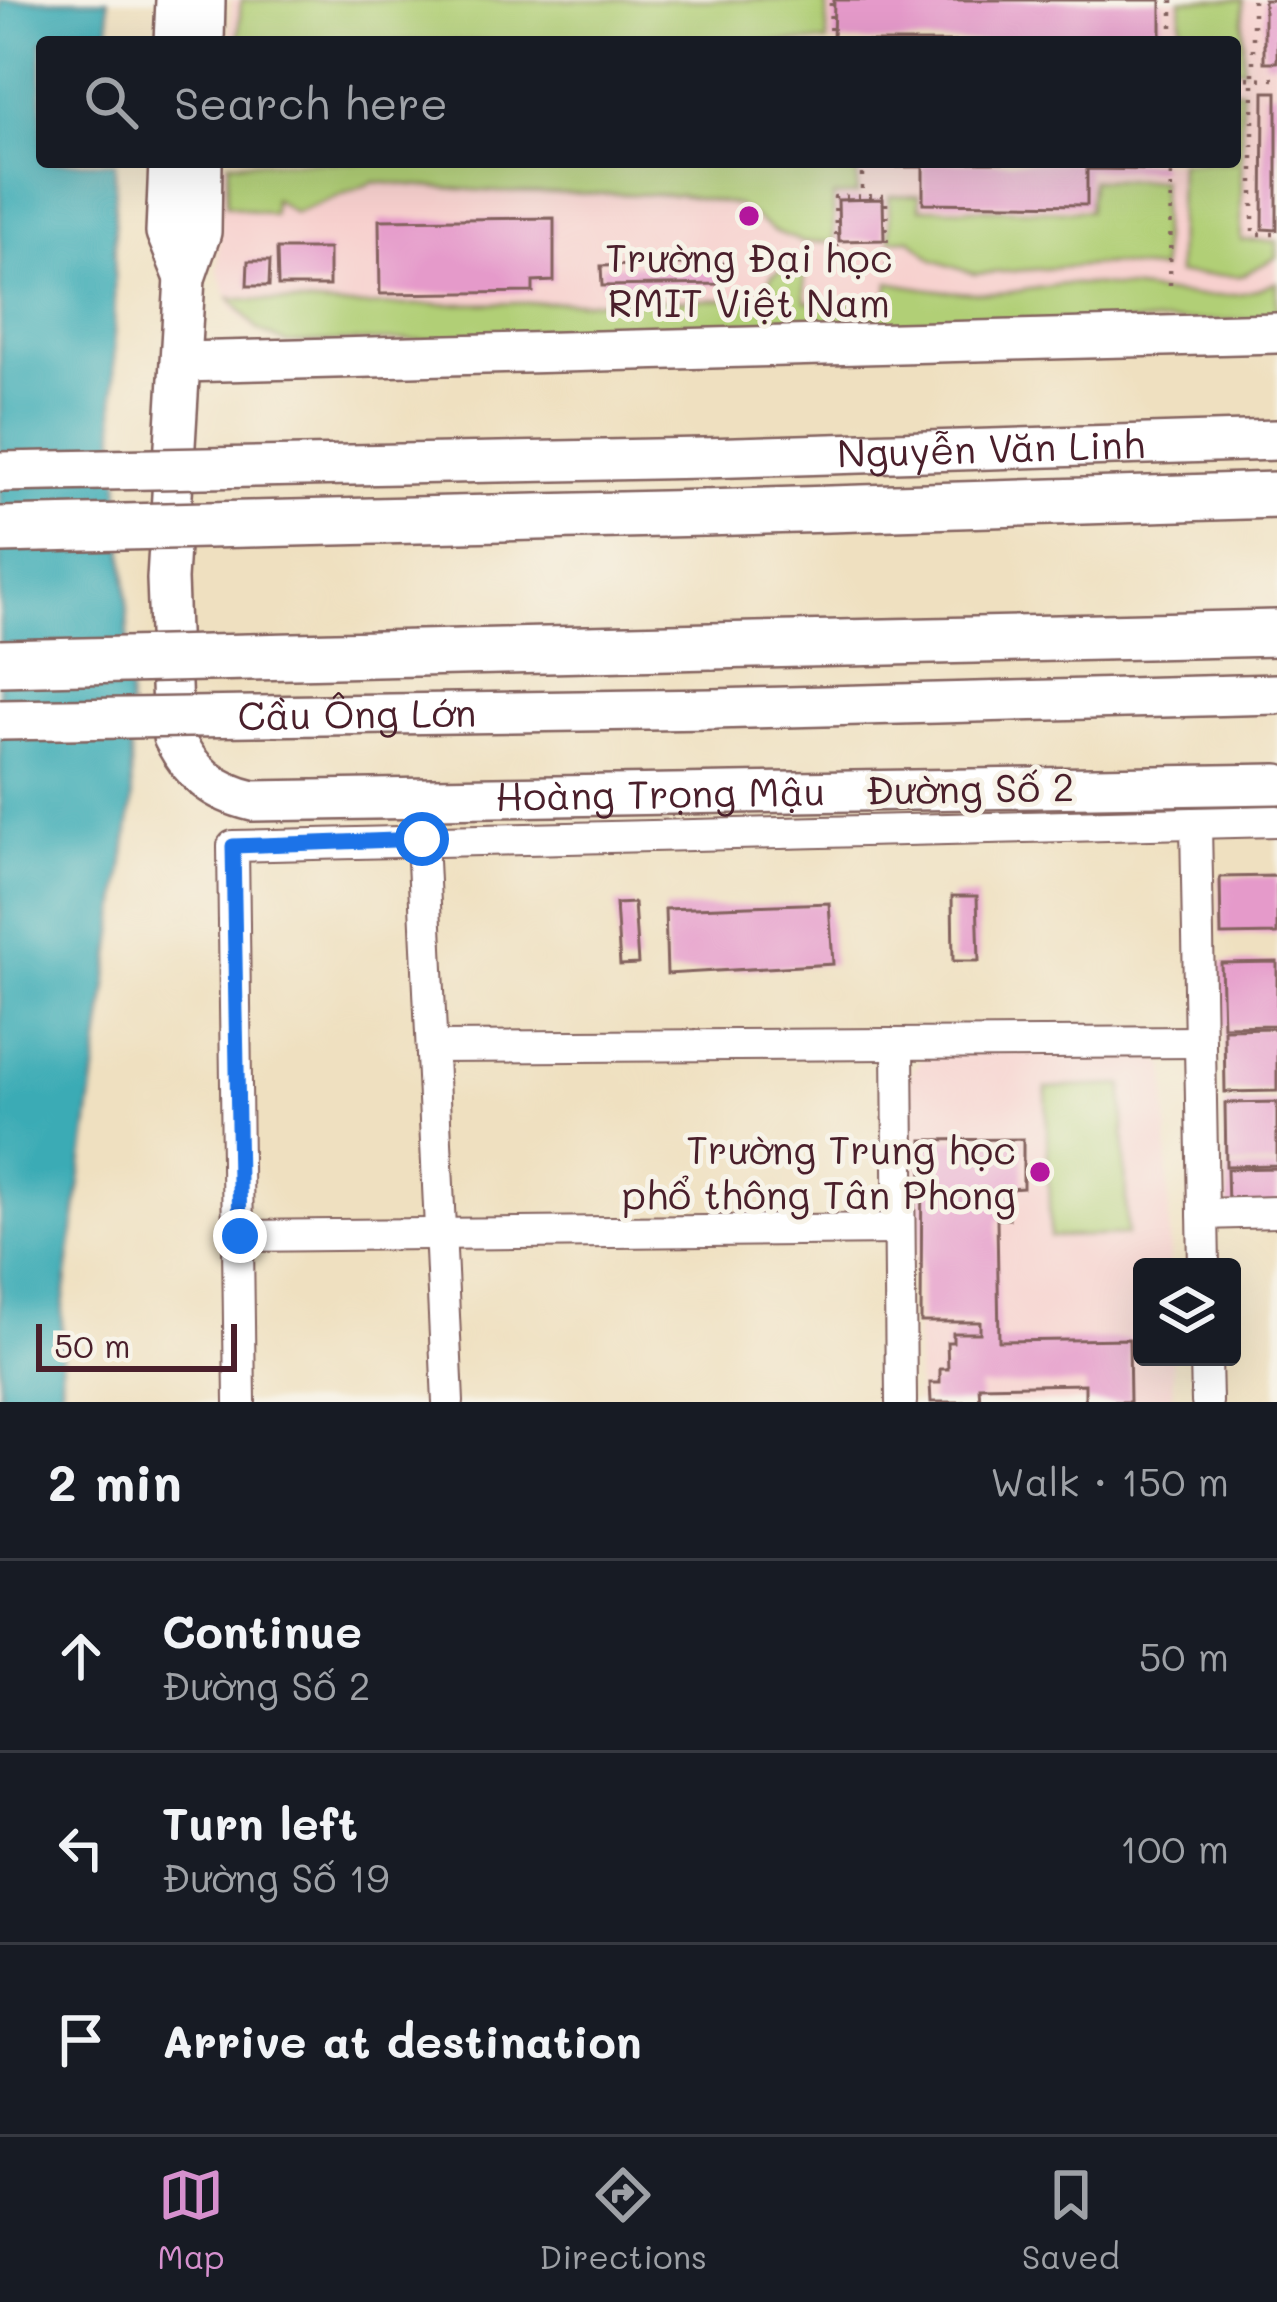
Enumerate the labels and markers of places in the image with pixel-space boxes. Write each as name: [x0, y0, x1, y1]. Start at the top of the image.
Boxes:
marker: Trường Đại học RMIT Việt Nam: [736, 203, 762, 229]
place label: Trường Đại học RMIT Việt Nam: [605, 231, 893, 327]
place label: Trường Trung học phổ thông Tân Phong: [622, 1123, 1016, 1220]
marker: Trường Trung học phổ thông Tân Phong: [1027, 1159, 1053, 1185]

